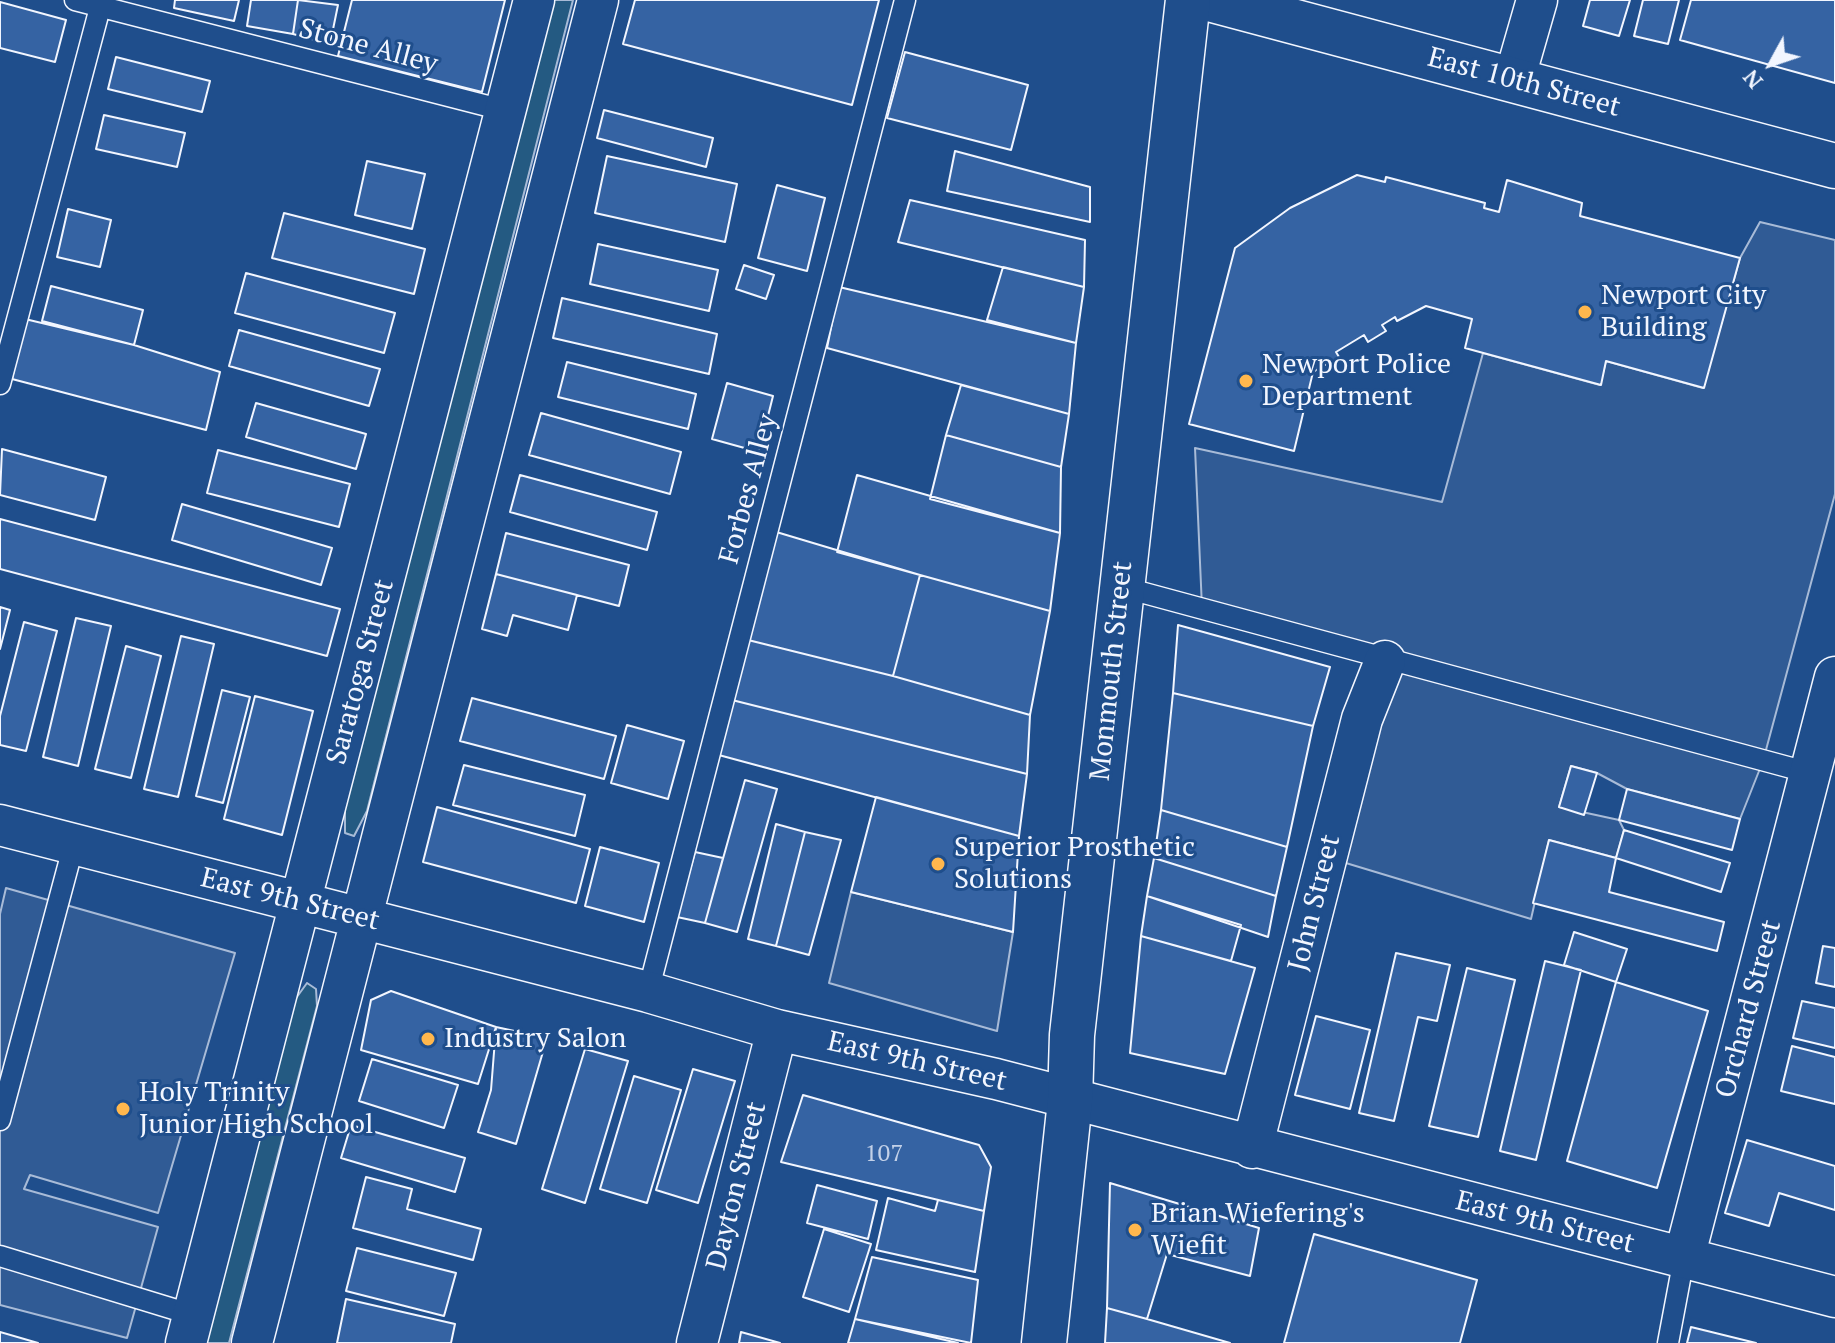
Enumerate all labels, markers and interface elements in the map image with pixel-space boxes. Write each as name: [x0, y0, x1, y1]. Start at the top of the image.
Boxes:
street label: Stone Alley: [295, 12, 441, 82]
north arrow: [1731, 24, 1811, 104]
street label: East 10th Street: [1424, 41, 1624, 125]
text: N: [1736, 64, 1769, 95]
place label: Newport City Building: [1601, 279, 1766, 345]
marker: Newport City Building: [1576, 303, 1594, 321]
place label: Newport Police Department: [1262, 348, 1451, 414]
marker: Newport Police Department: [1237, 372, 1255, 390]
street label: Forbes Alley: [713, 411, 785, 567]
street label: Monmouth Street: [1084, 560, 1140, 782]
street label: Saratoga Street: [320, 576, 402, 768]
place label: Superior Prosthetic Solutions: [954, 831, 1195, 897]
street label: John Street: [1282, 831, 1348, 975]
marker: Superior Prosthetic Solutions: [929, 855, 947, 873]
street label: East 9th Street: [197, 862, 383, 938]
street label: Orchard Street: [1709, 916, 1789, 1102]
place label: Industry Salon: [444, 1022, 626, 1056]
street label: East 9th Street: [824, 1025, 1010, 1099]
marker: Industry Salon: [419, 1030, 437, 1048]
place label: Holy Trinity Junior High School: [139, 1076, 373, 1142]
street label: Dayton Street: [700, 1098, 774, 1274]
marker: Holy Trinity Junior High School: [114, 1100, 132, 1118]
house number: 107: [865, 1140, 903, 1168]
street label: East 9th Street: [1452, 1185, 1638, 1261]
place label: Brian Wiefering's Wiefit: [1151, 1197, 1365, 1263]
marker: Brian Wiefering's Wiefit: [1126, 1221, 1144, 1239]

